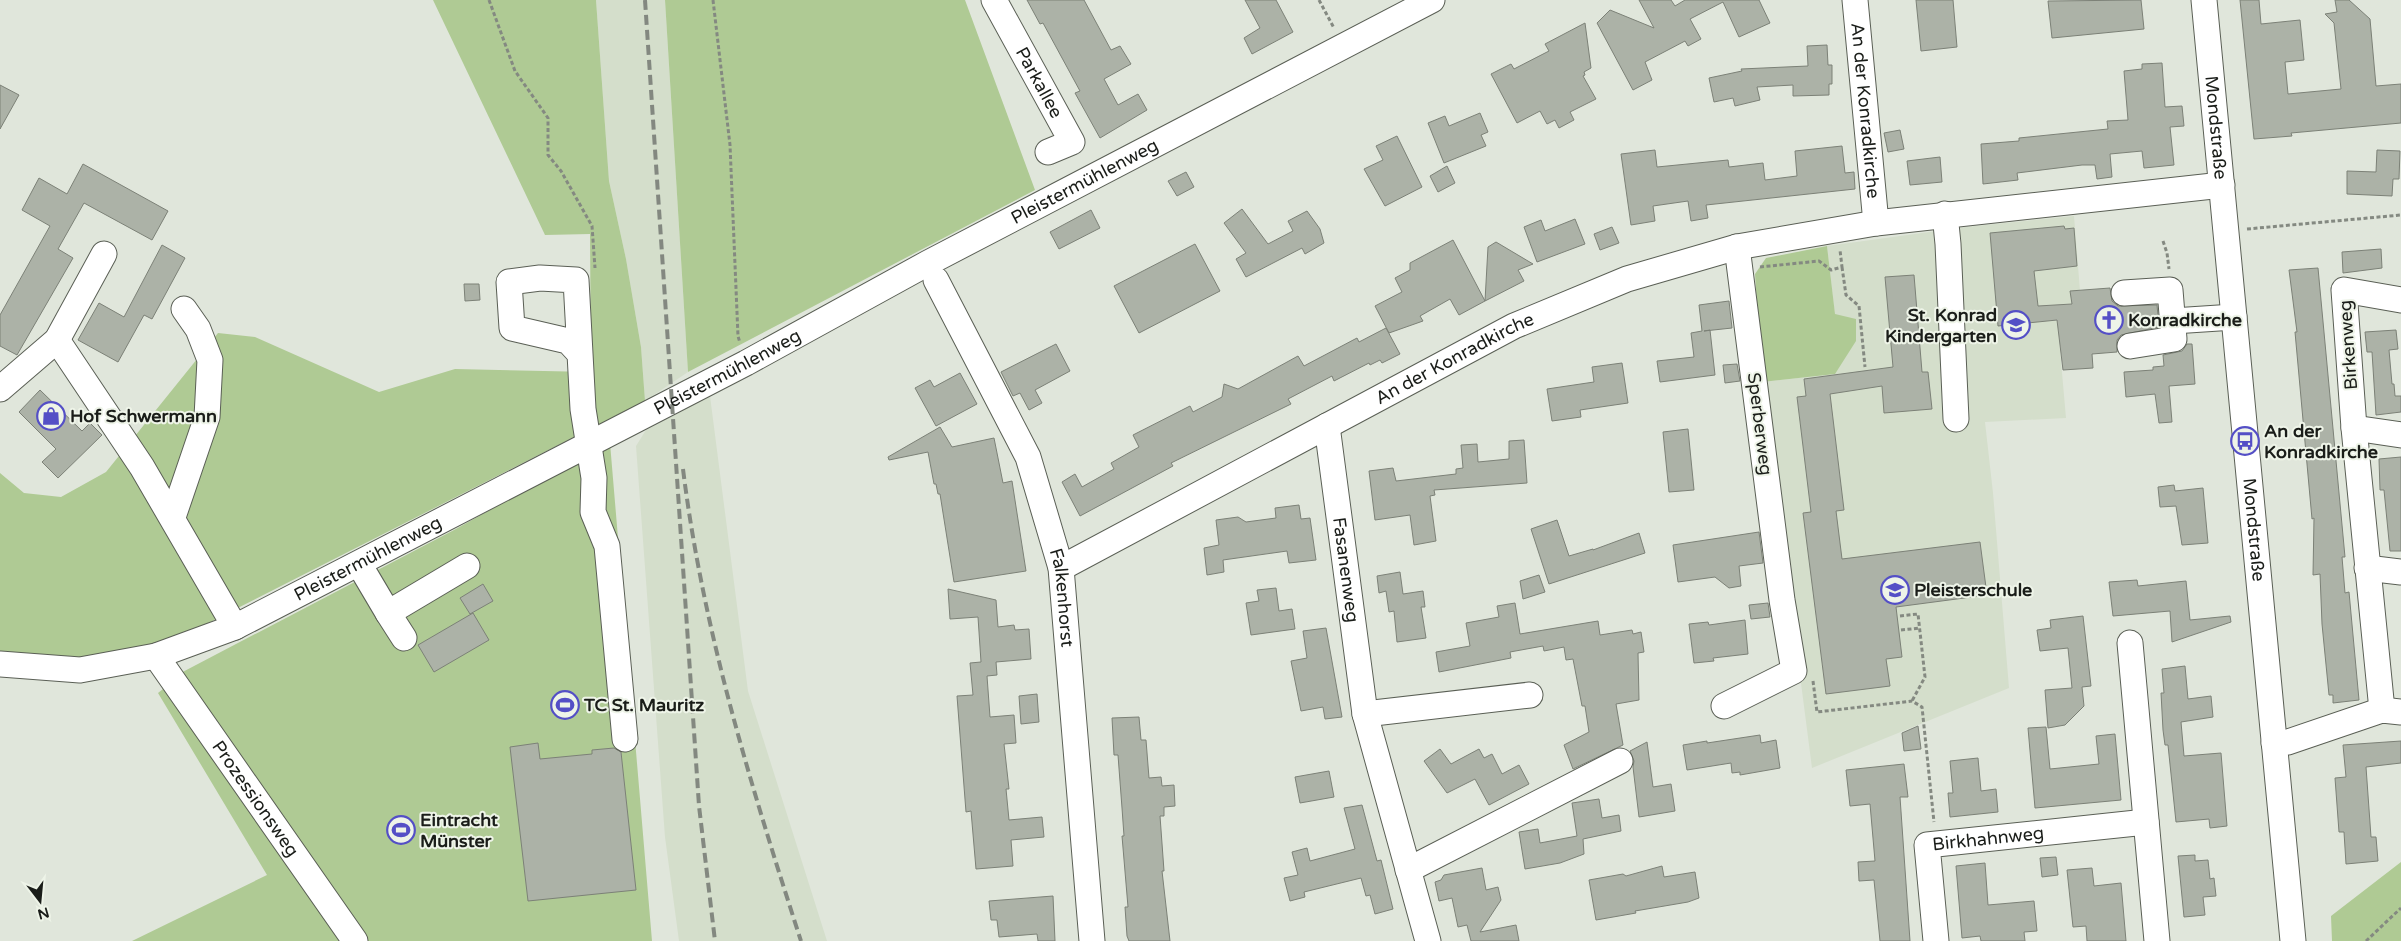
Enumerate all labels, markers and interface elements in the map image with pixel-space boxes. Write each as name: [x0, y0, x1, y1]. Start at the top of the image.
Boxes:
street label: An der Konradkirche: [1846, 22, 1885, 199]
street label: Parkallee: [1011, 43, 1068, 122]
street label: Mondstraße: [2200, 75, 2232, 180]
street label: Pleistermühlenweg: [1007, 134, 1162, 229]
street label: Birkenweg: [2334, 299, 2362, 391]
place label: St. Konrad Kindergarten: [1885, 304, 1997, 347]
church icon: Konradkirche: [2094, 305, 2124, 335]
street label: An der Konradkirche: [1371, 308, 1537, 409]
place label: Konradkirche: [2128, 309, 2242, 331]
school or university icon: St. Konrad Kindergarten: [2001, 310, 2031, 340]
street label: Pleistermühlenweg: [650, 324, 805, 420]
street label: Sperberweg: [1743, 371, 1777, 477]
shop icon: Hof Schwermann: [36, 401, 66, 431]
place label: Hof Schwermann: [70, 405, 217, 427]
place label: An der Konradkirche: [2264, 420, 2378, 463]
bus stop icon: An der Konradkirche: [2230, 426, 2260, 456]
street label: Mondstraße: [2238, 477, 2270, 582]
street label: Pleistermühlenweg: [290, 511, 445, 606]
street label: Fasanenweg: [1328, 516, 1364, 624]
street label: Falkenhorst: [1045, 546, 1079, 648]
school or university icon: Pleisterschule: [1880, 575, 1910, 605]
place label: Pleisterschule: [1914, 579, 2032, 601]
sports icon: TC St. Mauritz: [550, 690, 580, 720]
place label: TC St. Mauritz: [583, 694, 704, 716]
street label: Prozessionsweg: [207, 736, 304, 861]
place label: Eintracht Münster: [420, 809, 498, 852]
sports icon: Eintracht Münster: [386, 815, 416, 845]
street label: Birkhahnweg: [1931, 822, 2045, 855]
north arrow: [15, 876, 65, 926]
text: N: [36, 903, 51, 923]

